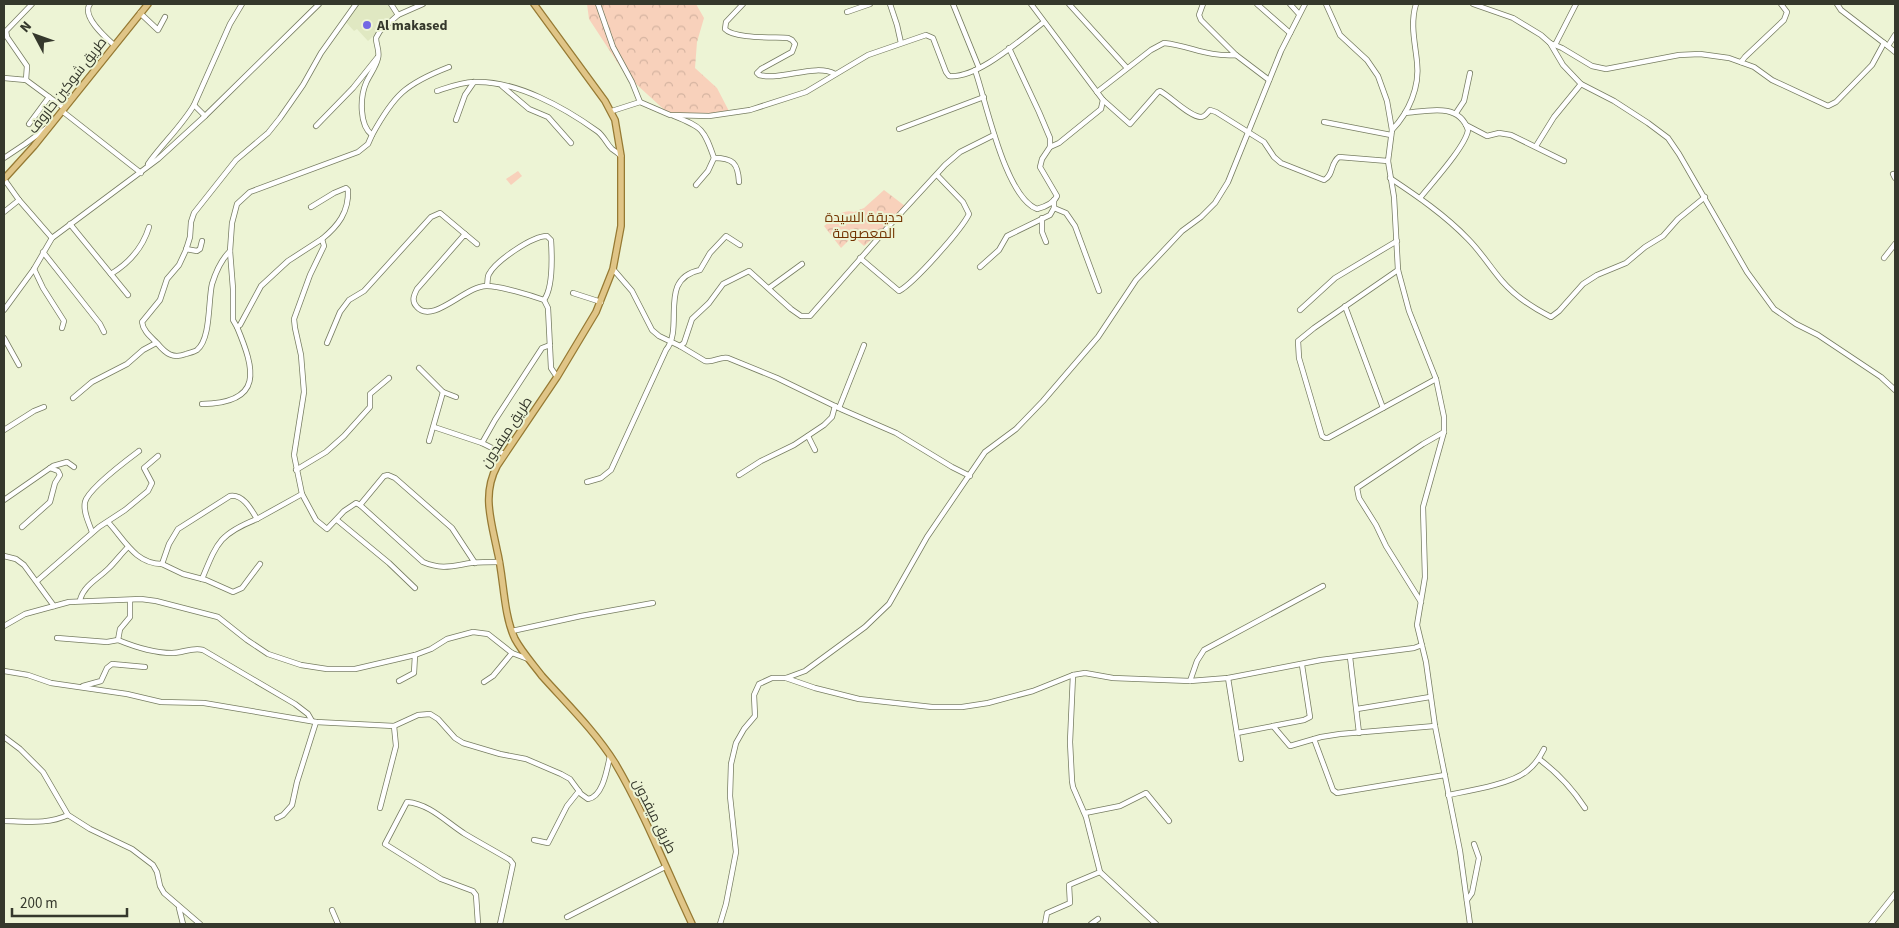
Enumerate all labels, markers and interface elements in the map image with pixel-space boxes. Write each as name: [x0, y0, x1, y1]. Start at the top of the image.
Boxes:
north arrow: [10, 10, 60, 60]
place label: Al makased: [376, 16, 448, 36]
text: N: [15, 17, 37, 37]
marker: Al makased: [361, 19, 373, 31]
street label: طريق شوكين حاروف: [24, 33, 112, 138]
park label: حديقة السيدة المعصومة: [825, 208, 903, 244]
street label: طريق ميفدون: [476, 393, 537, 472]
street label: طريق ميفدون: [627, 776, 681, 857]
scale bar: [12, 886, 128, 918]
text: 200 m: [20, 893, 58, 914]

